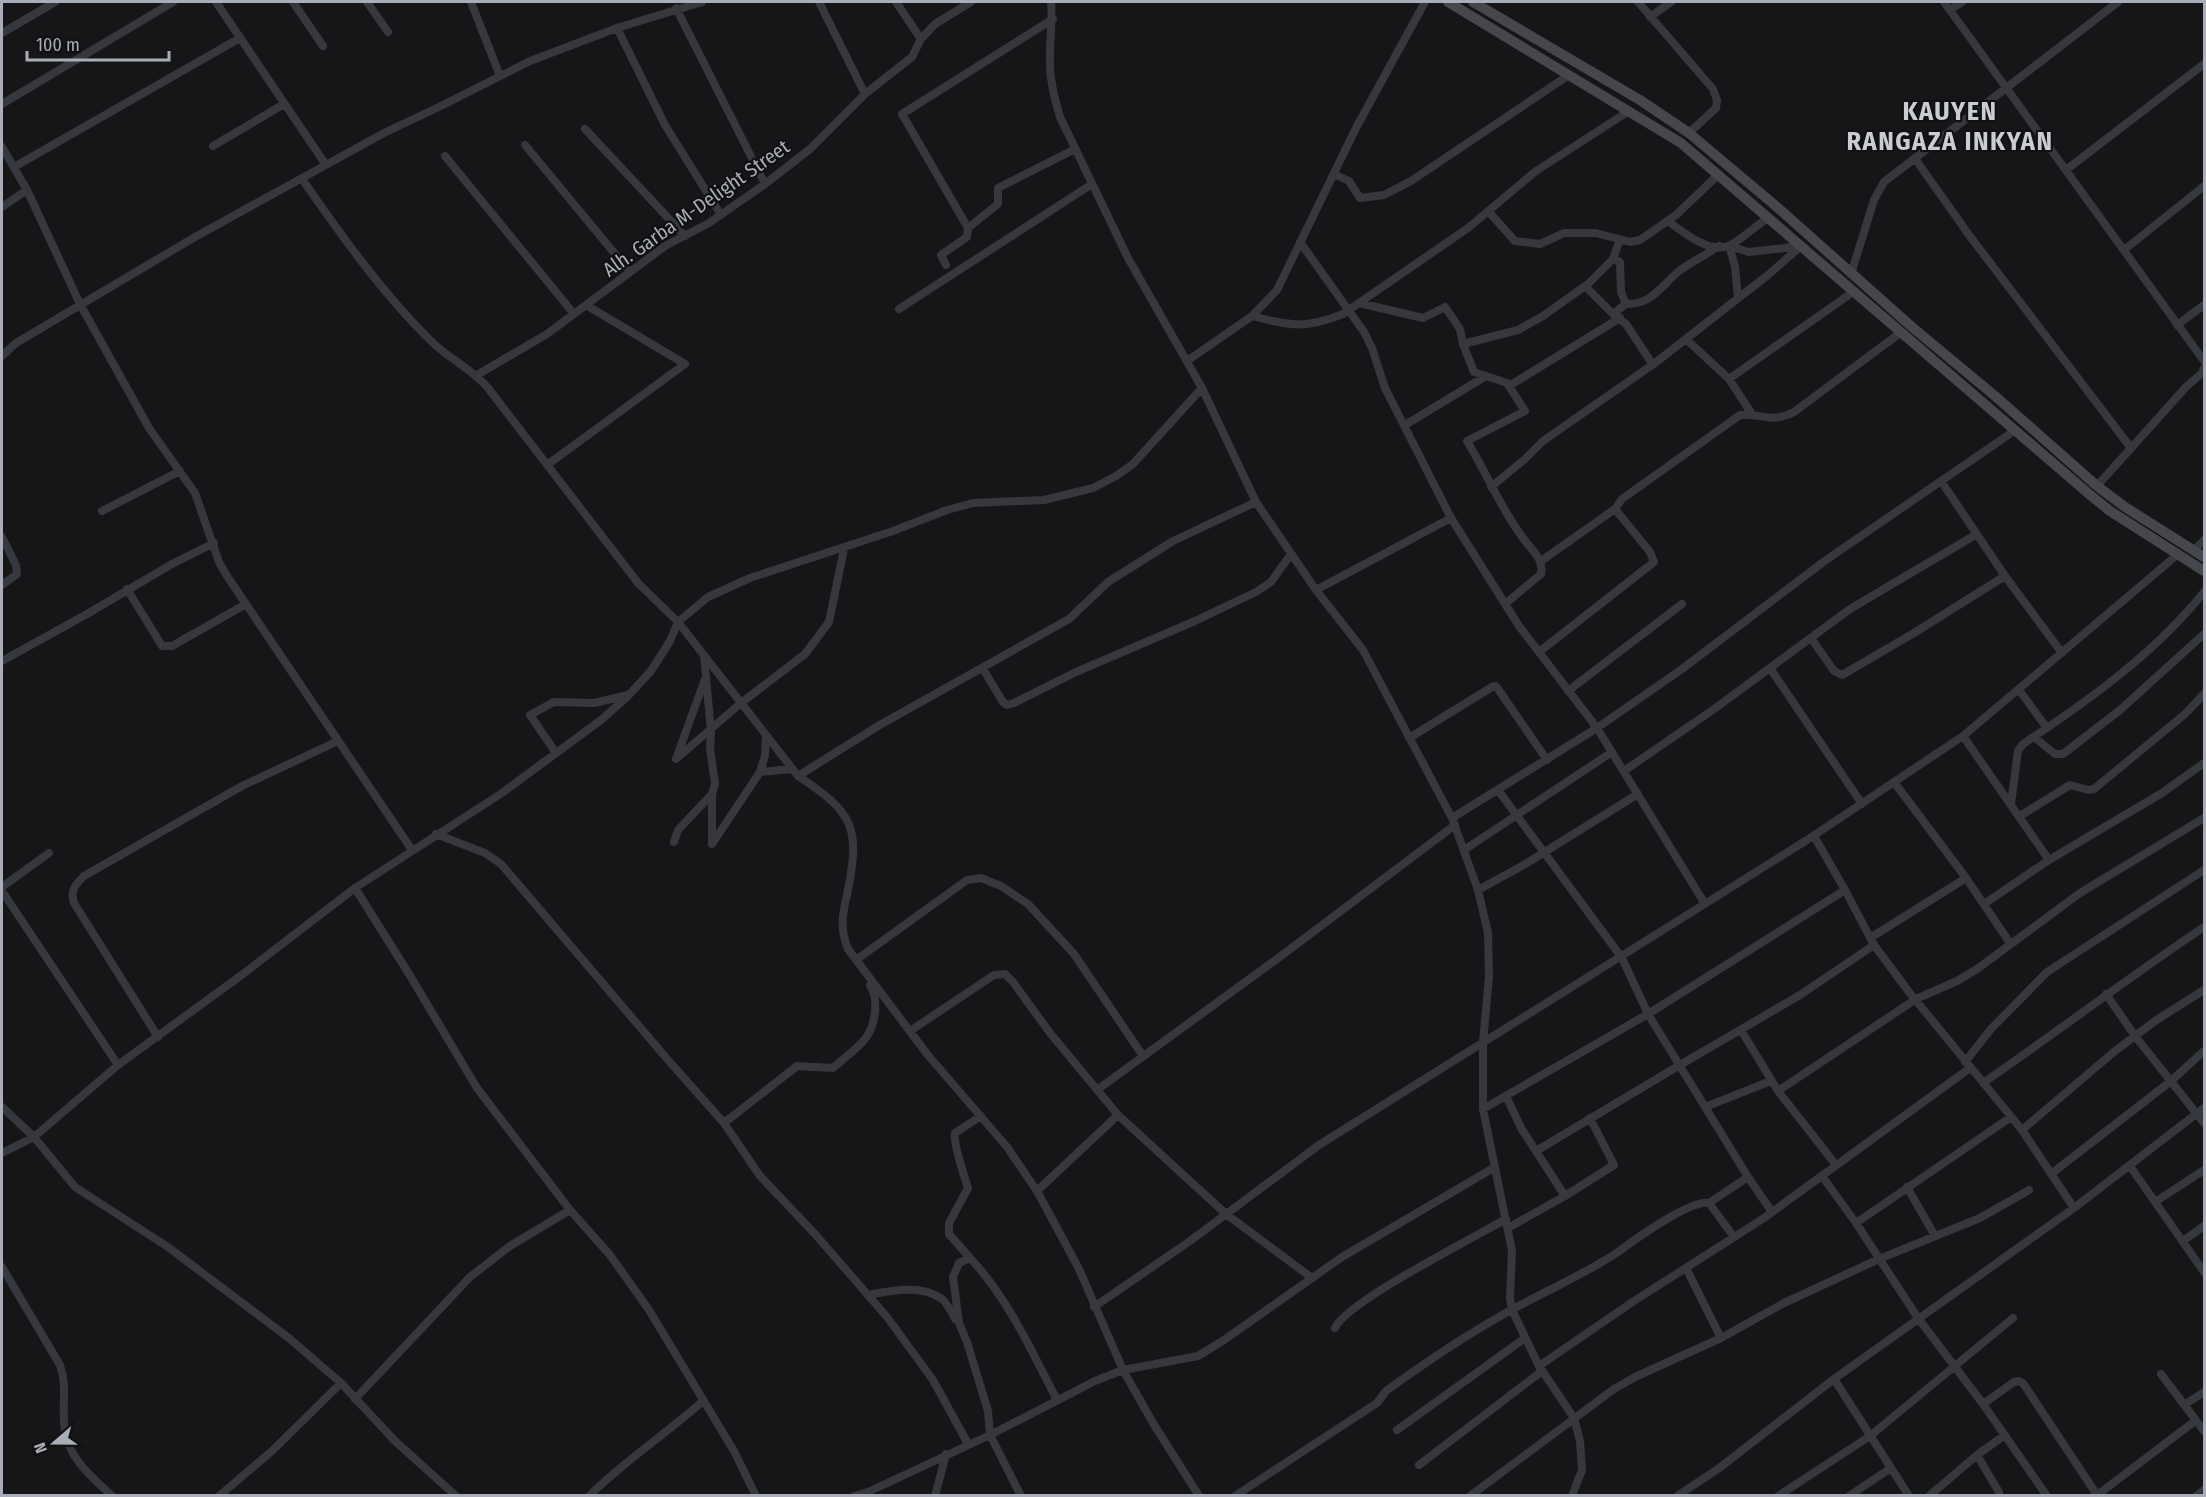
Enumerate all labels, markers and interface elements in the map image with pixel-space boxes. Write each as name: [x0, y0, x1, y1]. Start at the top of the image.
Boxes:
scale bar: [27, 24, 170, 62]
text: 100 m: [36, 34, 80, 56]
district label: KAUYEN RANGAZA INKYAN: [1846, 96, 2054, 157]
street label: Alh. Garba M-Delight Street: [598, 134, 794, 282]
north arrow: [24, 1413, 84, 1473]
text: N: [30, 1440, 51, 1456]

